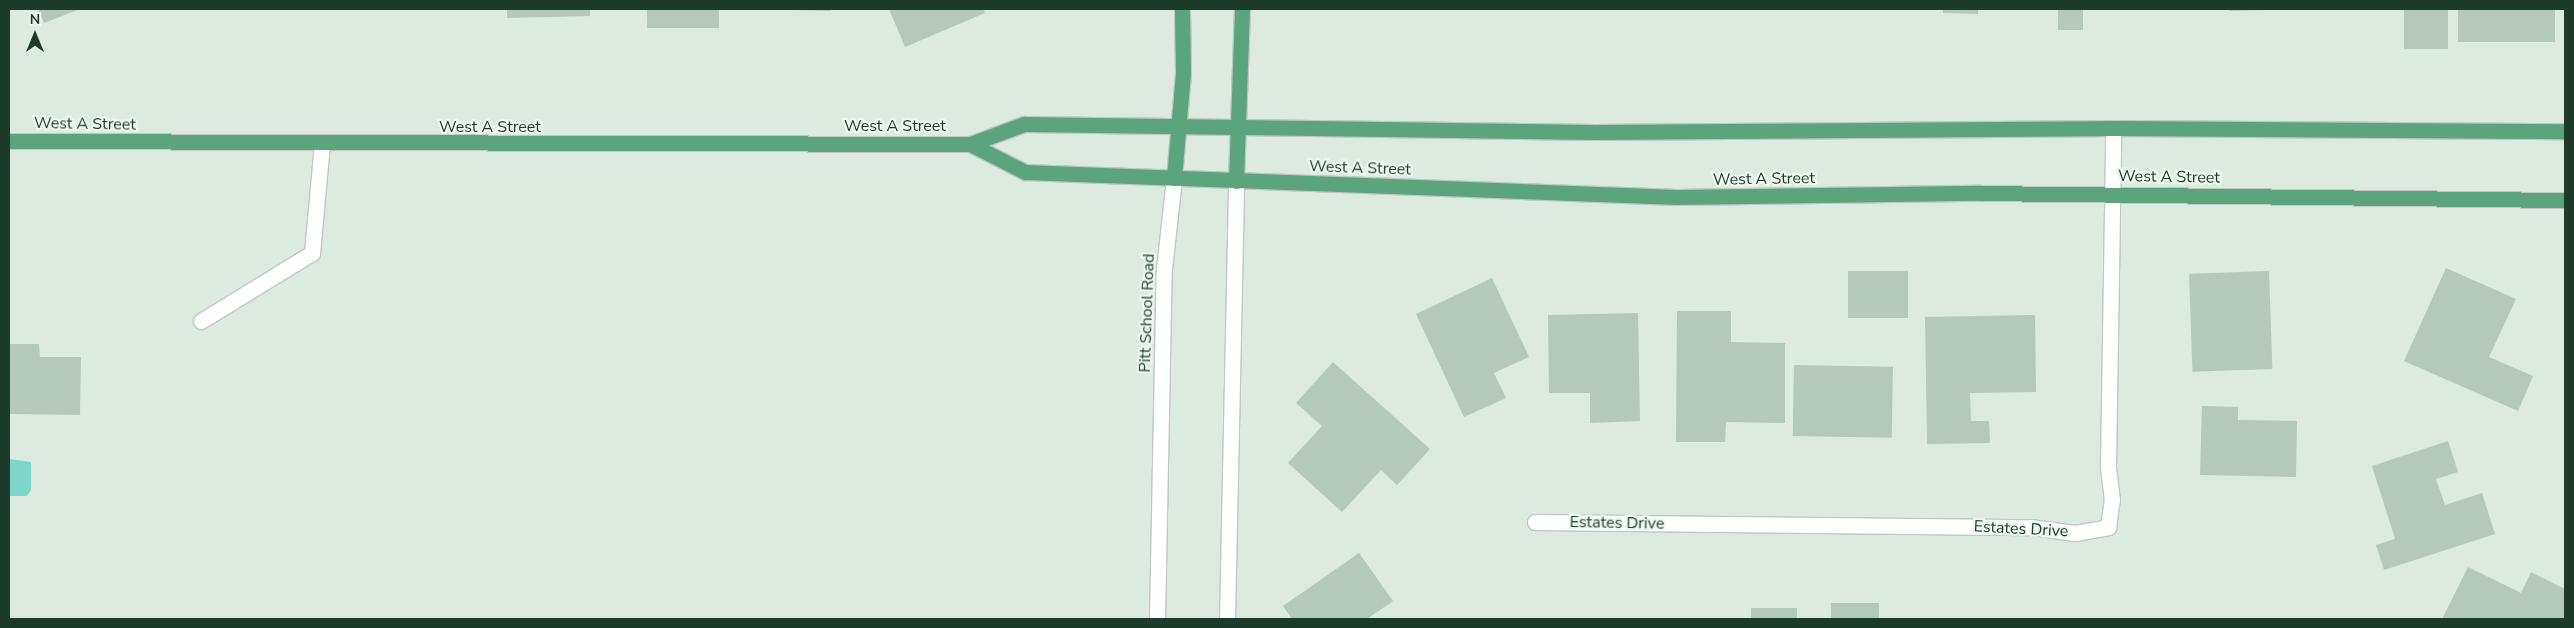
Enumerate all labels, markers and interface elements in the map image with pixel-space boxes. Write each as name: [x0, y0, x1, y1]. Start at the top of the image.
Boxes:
north arrow: [10, 10, 60, 60]
text: N: [30, 10, 40, 29]
street label: West A Street: [34, 114, 136, 134]
street label: West A Street: [844, 116, 946, 136]
street label: West A Street: [439, 117, 541, 137]
street label: West A Street: [1309, 157, 1411, 179]
street label: West A Street: [2118, 167, 2220, 187]
street label: West A Street: [1713, 169, 1815, 189]
street label: Pitt School Road: [1135, 253, 1159, 373]
street label: Estates Drive: [1569, 513, 1665, 533]
street label: Estates Drive: [1973, 517, 2069, 541]

